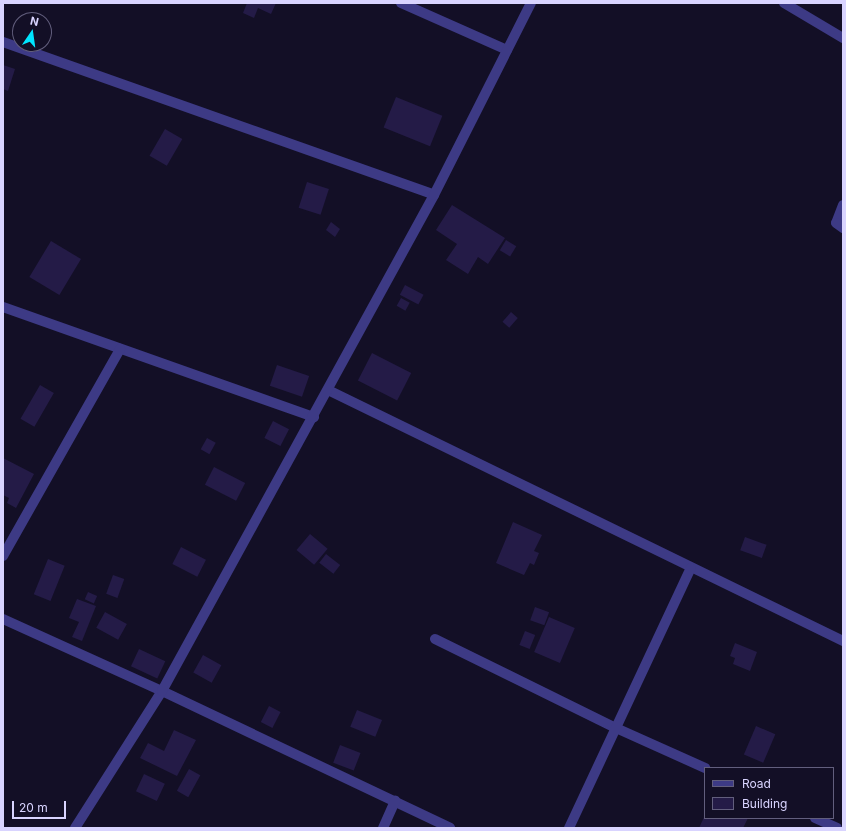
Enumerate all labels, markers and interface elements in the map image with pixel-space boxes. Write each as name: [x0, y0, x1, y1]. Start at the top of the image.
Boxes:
north arrow: [12, 12, 52, 52]
text: N: [29, 14, 40, 29]
legend: [704, 767, 834, 819]
text: Road: [742, 776, 771, 791]
scale bar: [14, 793, 68, 819]
text: Building: [742, 796, 787, 811]
text: 20 m: [19, 800, 48, 815]

